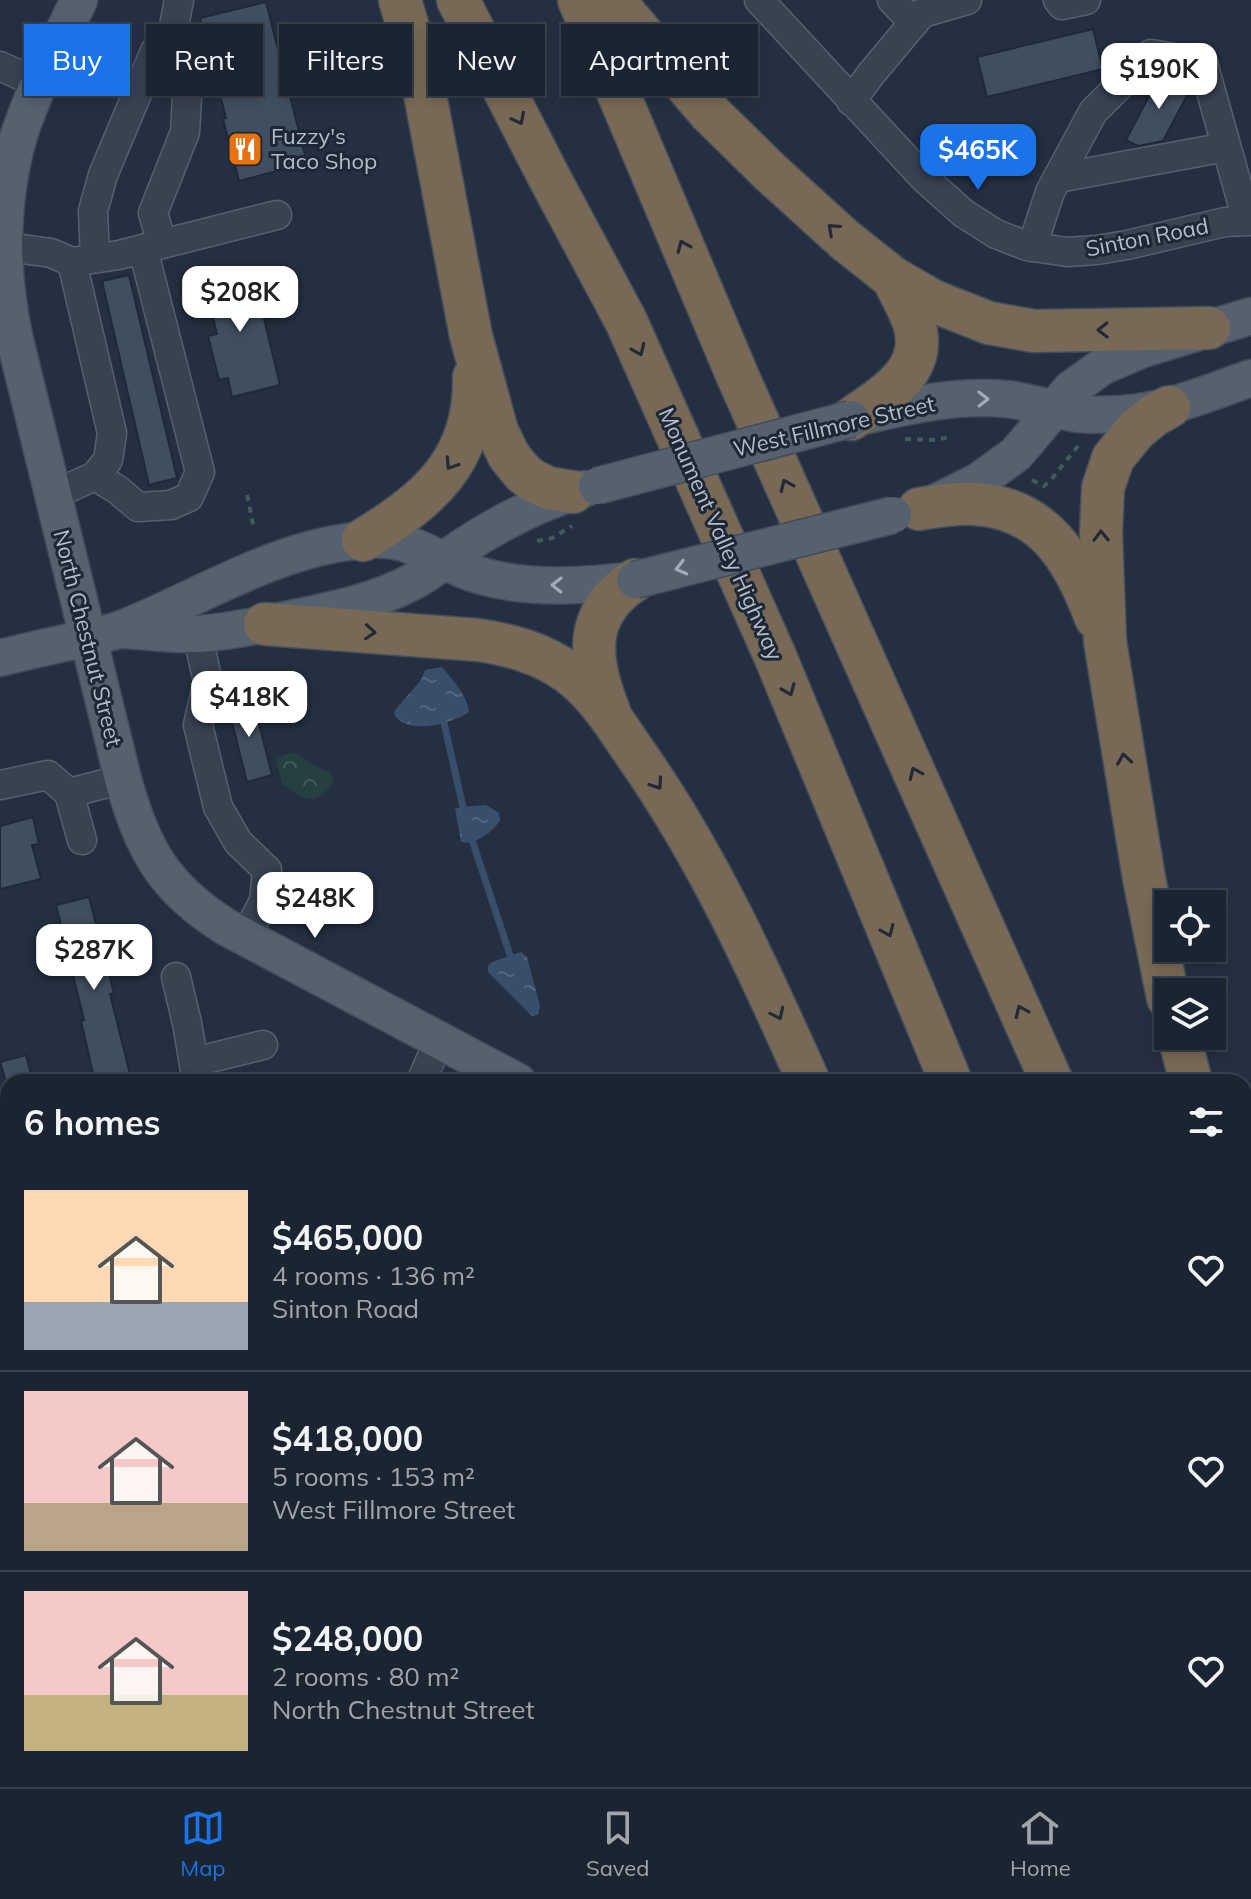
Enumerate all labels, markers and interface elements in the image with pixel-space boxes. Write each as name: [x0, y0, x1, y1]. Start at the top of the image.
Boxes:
chip: Buy: [24, 24, 130, 96]
chip: Rent: [146, 24, 263, 96]
chip: Filters: [279, 24, 412, 96]
chip: New: [428, 24, 545, 96]
chip: Apartment: [561, 24, 758, 96]
pin: $190K: [1103, 43, 1215, 111]
text: $190K: [1119, 52, 1199, 85]
one-way arrow: [509, 111, 525, 126]
place label: Fuzzy's Taco Shop: [271, 122, 377, 175]
pin: $465K: [922, 124, 1034, 192]
restaurant icon: Fuzzy's Taco Shop: [226, 130, 264, 168]
text: $465K: [938, 133, 1018, 166]
street label: Sinton Road: [1083, 211, 1211, 263]
one-way arrow: [827, 225, 842, 239]
one-way arrow: [676, 240, 692, 254]
pin: $208K: [184, 266, 296, 334]
text: $208K: [200, 275, 280, 308]
one-way arrow: [1096, 322, 1109, 339]
one-way arrow: [629, 342, 645, 356]
street label: West Fillmore Street: [731, 389, 938, 463]
one-way arrow: [977, 390, 990, 407]
street label: Monument Valley Highway: [653, 403, 790, 665]
one-way arrow: [445, 456, 460, 470]
one-way arrow: [780, 479, 796, 493]
street label: North Chestnut Street: [48, 527, 129, 749]
one-way arrow: [1092, 529, 1110, 542]
one-way arrow: [675, 559, 688, 576]
one-way arrow: [550, 577, 563, 594]
one-way arrow: [364, 623, 377, 640]
pin: $418K: [193, 671, 305, 739]
text: $418K: [209, 680, 289, 713]
one-way arrow: [780, 682, 796, 696]
one-way arrow: [1116, 752, 1133, 766]
one-way arrow: [908, 767, 924, 782]
one-way arrow: [647, 775, 662, 790]
pin: $248K: [259, 872, 371, 940]
text: $248K: [275, 881, 355, 914]
map controls: [1154, 890, 1226, 1050]
button: locate: [1154, 890, 1226, 962]
one-way arrow: [879, 923, 895, 937]
pin: $287K: [38, 924, 150, 992]
text: $287K: [54, 933, 134, 966]
button: layers: [1154, 978, 1226, 1050]
one-way arrow: [768, 1005, 784, 1020]
one-way arrow: [1014, 1005, 1030, 1019]
icon: filters: [1184, 1100, 1228, 1144]
text: 6 homes: [24, 1101, 161, 1144]
text: $465,000: [272, 1216, 423, 1259]
icon: home: [88, 1222, 184, 1318]
icon: heart: [1184, 1248, 1228, 1292]
text: 4 rooms · 136 m²: [272, 1259, 475, 1292]
text: Sinton Road: [272, 1292, 419, 1325]
text: $418,000: [272, 1417, 423, 1460]
icon: home: [88, 1423, 184, 1519]
icon: heart: [1184, 1449, 1228, 1493]
text: 5 rooms · 153 m²: [272, 1460, 475, 1493]
text: West Fillmore Street: [272, 1493, 515, 1526]
text: $248,000: [272, 1617, 423, 1660]
icon: home: [88, 1623, 184, 1719]
icon: heart: [1184, 1649, 1228, 1693]
text: 2 rooms · 80 m²: [272, 1660, 459, 1693]
text: North Chestnut Street: [272, 1693, 535, 1726]
tab: Map: [180, 1806, 226, 1882]
tab: Saved: [586, 1806, 650, 1882]
tab: Home: [1010, 1806, 1071, 1882]

